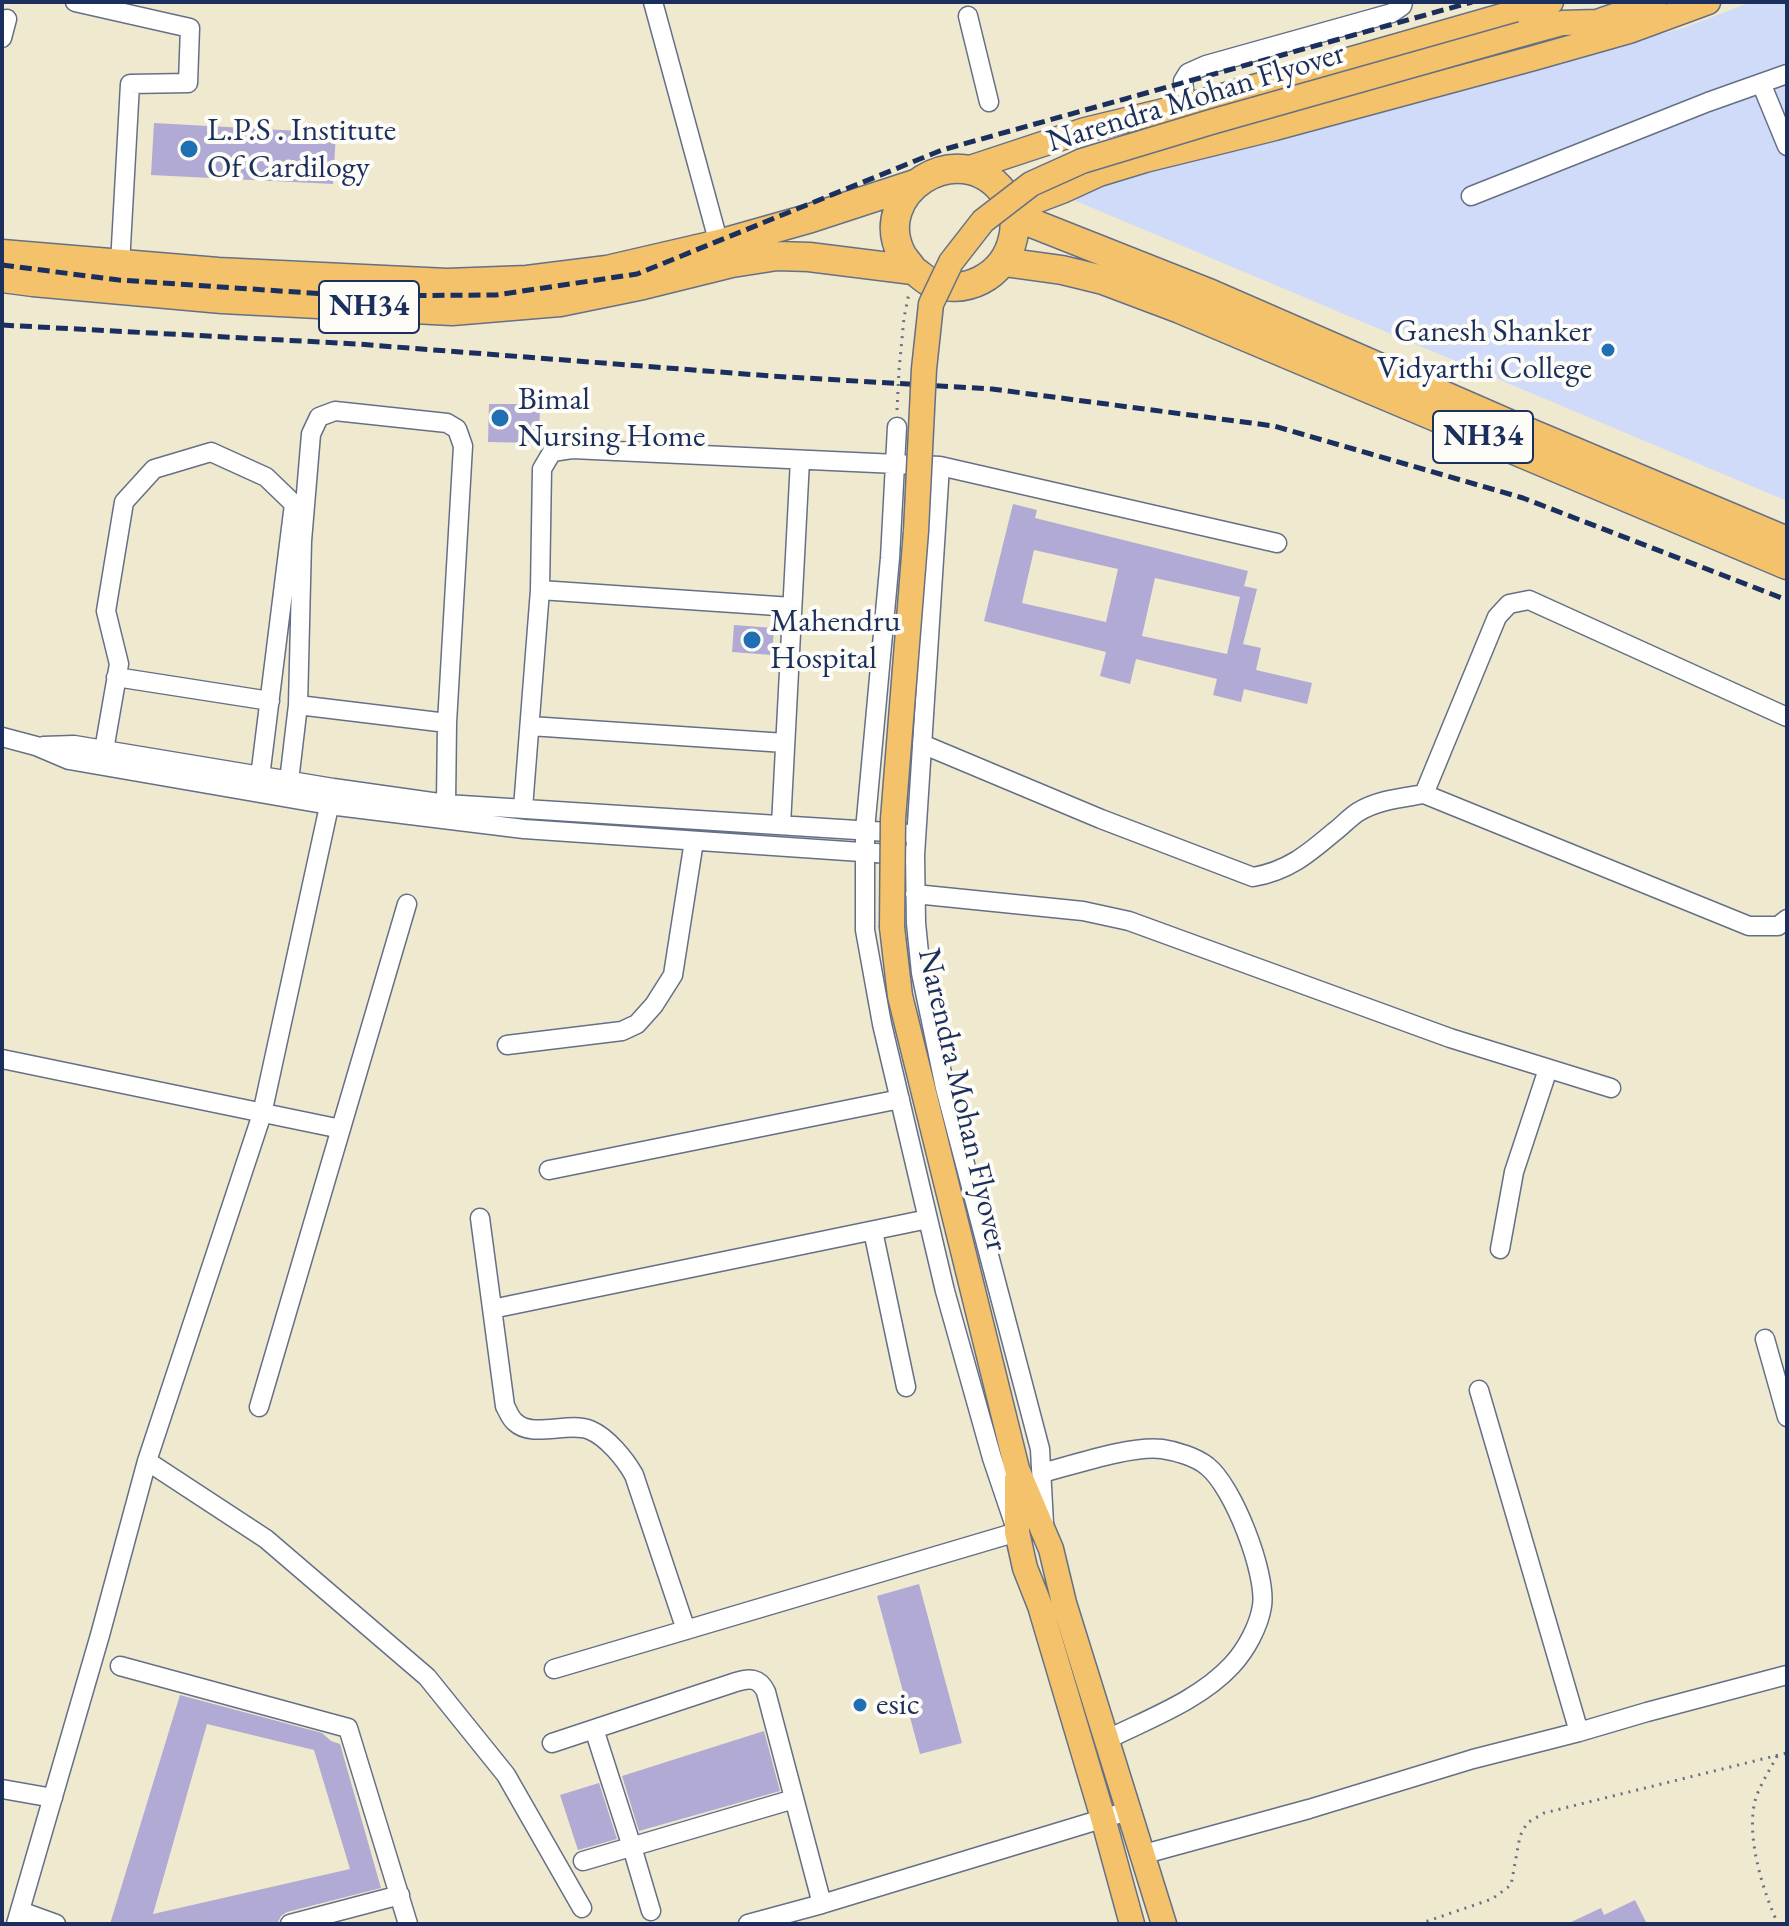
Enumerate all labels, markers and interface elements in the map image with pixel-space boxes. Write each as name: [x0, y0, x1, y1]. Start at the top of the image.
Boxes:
street label: Narendra Mohan Flyover: [1042, 34, 1350, 162]
place label: L.P.S . Institute Of Cardilogy: [207, 112, 396, 187]
marker: L.P.S . Institute Of Cardilogy: [178, 138, 200, 160]
road number: NH34: [319, 281, 419, 333]
place label: Ganesh Shanker Vidyarthi College: [1377, 313, 1592, 388]
marker: Ganesh Shanker Vidyarthi College: [1599, 341, 1617, 359]
place label: Bimal Nursing Home: [518, 381, 705, 456]
marker: Bimal Nursing Home: [489, 407, 511, 429]
road number: NH34: [1433, 411, 1533, 463]
place label: Mahendru Hospital: [770, 603, 901, 678]
marker: Mahendru Hospital: [741, 629, 763, 651]
street label: Narendra Mohan Flyover: [908, 945, 1016, 1255]
place label: esic: [876, 1686, 920, 1724]
marker: esic: [851, 1696, 869, 1714]

